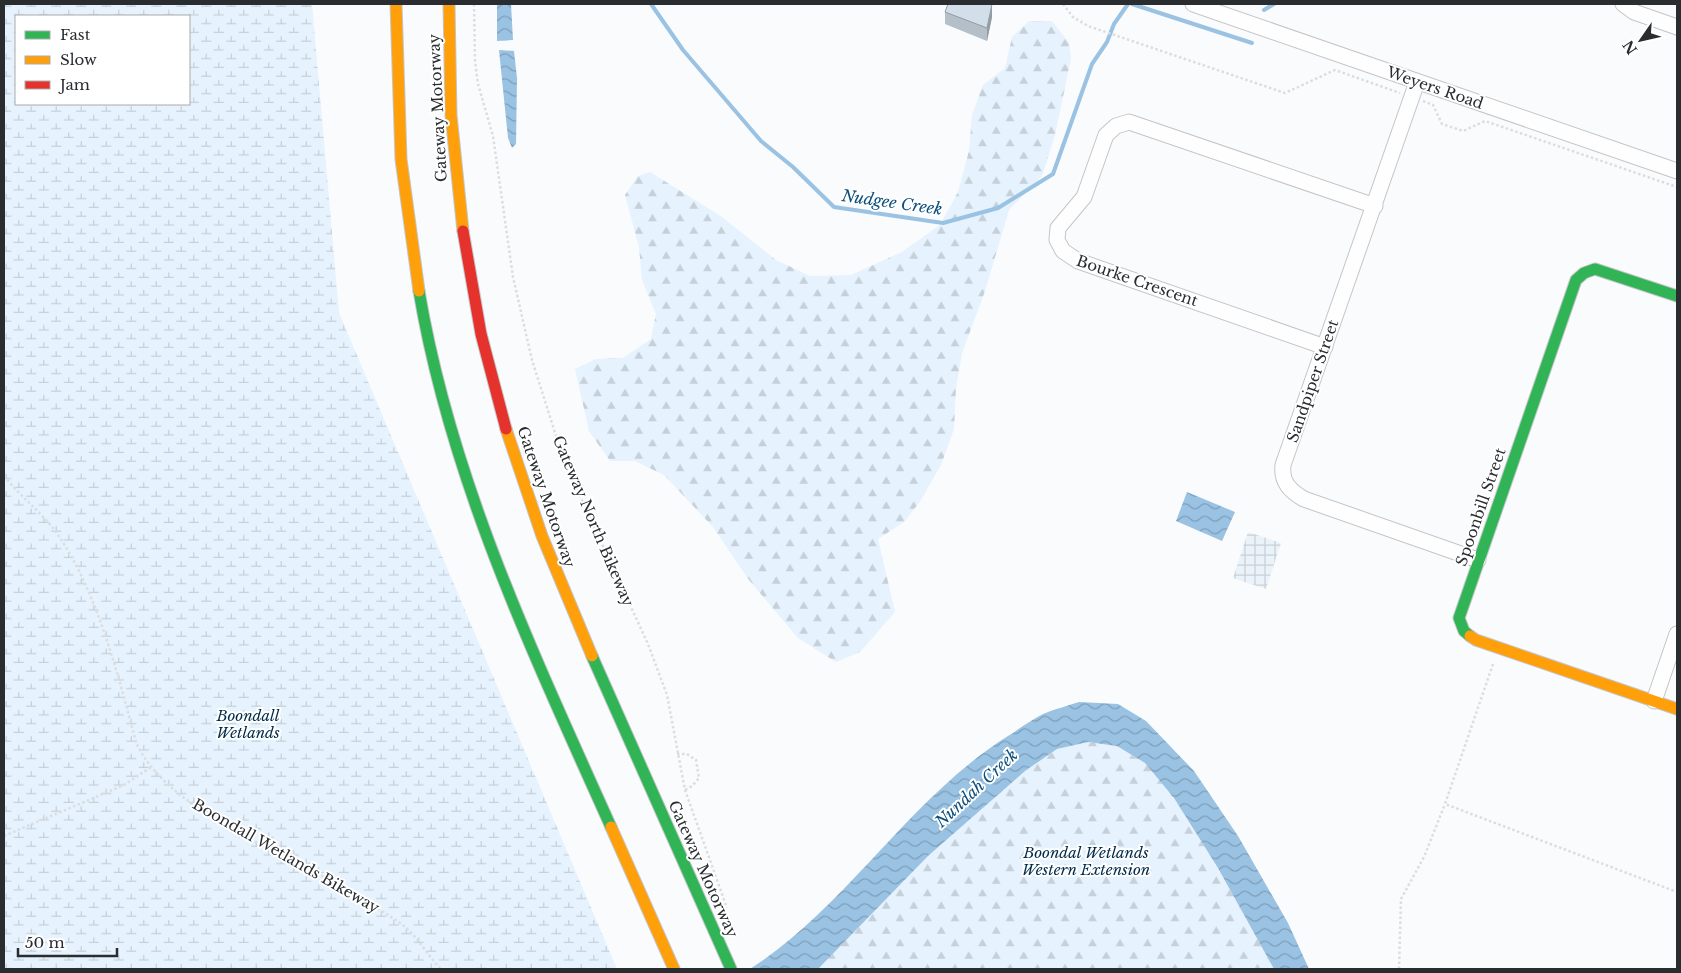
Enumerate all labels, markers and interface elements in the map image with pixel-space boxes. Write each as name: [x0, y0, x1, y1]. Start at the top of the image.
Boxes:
legend: [15, 15, 190, 105]
north arrow: [1616, 15, 1666, 65]
text: Fast: [60, 25, 91, 44]
street label: Gateway Motorway: [424, 33, 451, 182]
text: N: [1619, 37, 1641, 58]
text: Slow: [60, 50, 97, 69]
street label: Weyers Road: [1383, 62, 1486, 113]
text: Jam: [58, 75, 90, 94]
water label: Nudgee Creek: [839, 185, 944, 219]
street label: Bourke Crescent: [1074, 251, 1201, 310]
street label: Sandpiper Street: [1283, 317, 1343, 445]
street label: Gateway Motorway: [513, 424, 580, 570]
street label: Gateway North Bikeway: [549, 433, 638, 609]
street label: Spoonbill Street: [1451, 445, 1510, 568]
park label: Boondall Wetlands: [216, 706, 280, 742]
water label: Nundah Creek: [930, 745, 1021, 832]
street label: Boondall Wetlands Bikeway: [189, 794, 383, 917]
street label: Gateway Motorway: [665, 797, 742, 941]
park label: Boondal Wetlands Western Extension: [1022, 843, 1150, 879]
scale bar: [18, 926, 116, 958]
text: 50 m: [25, 933, 65, 952]

